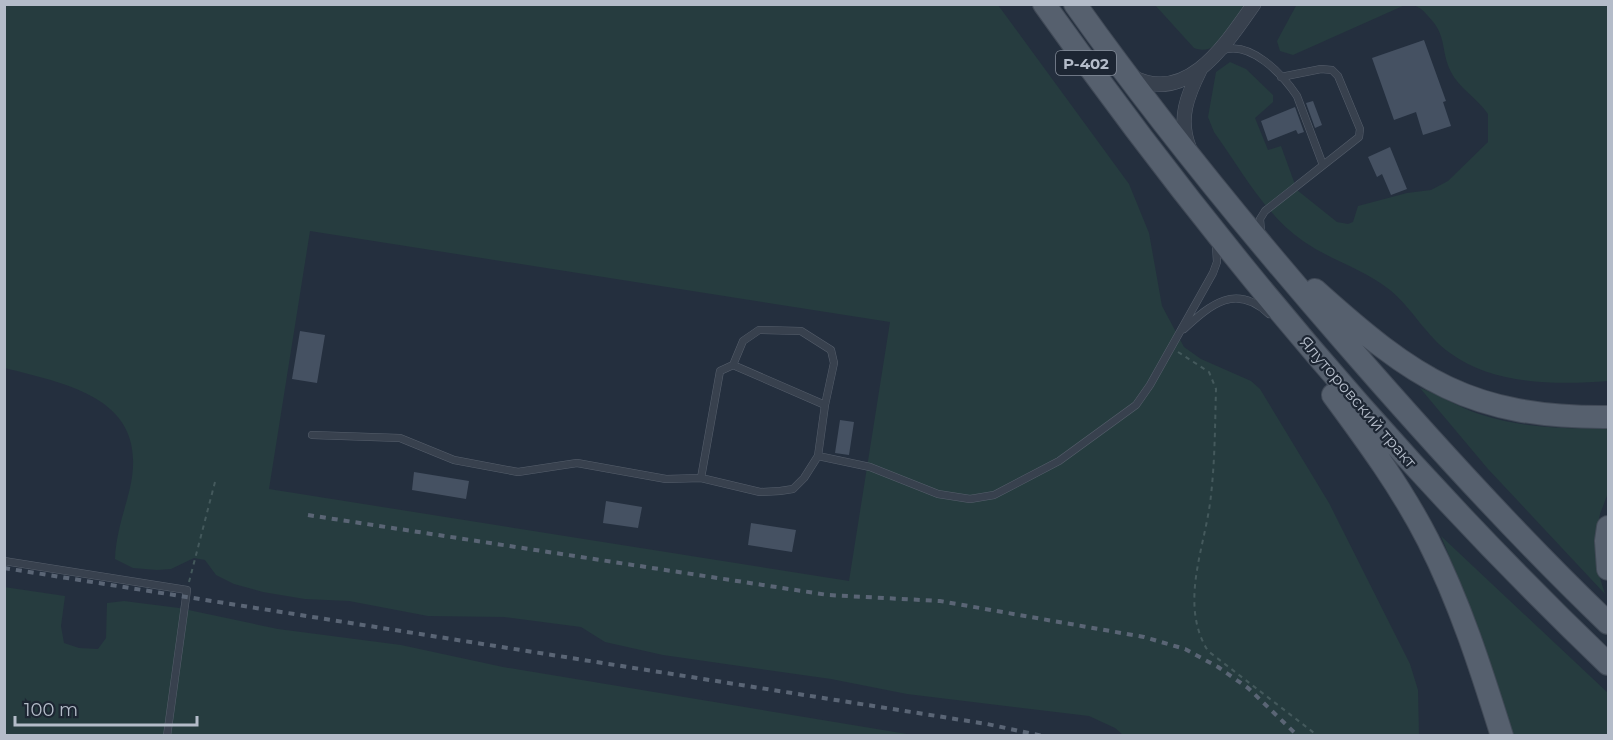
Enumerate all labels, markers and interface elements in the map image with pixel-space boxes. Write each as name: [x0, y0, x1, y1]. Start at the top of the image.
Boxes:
road number: Р-402: [1056, 51, 1116, 75]
street label: Ялуторовский тракт: [1296, 332, 1421, 472]
scale bar: [15, 689, 196, 727]
text: 100 m: [24, 699, 78, 721]

